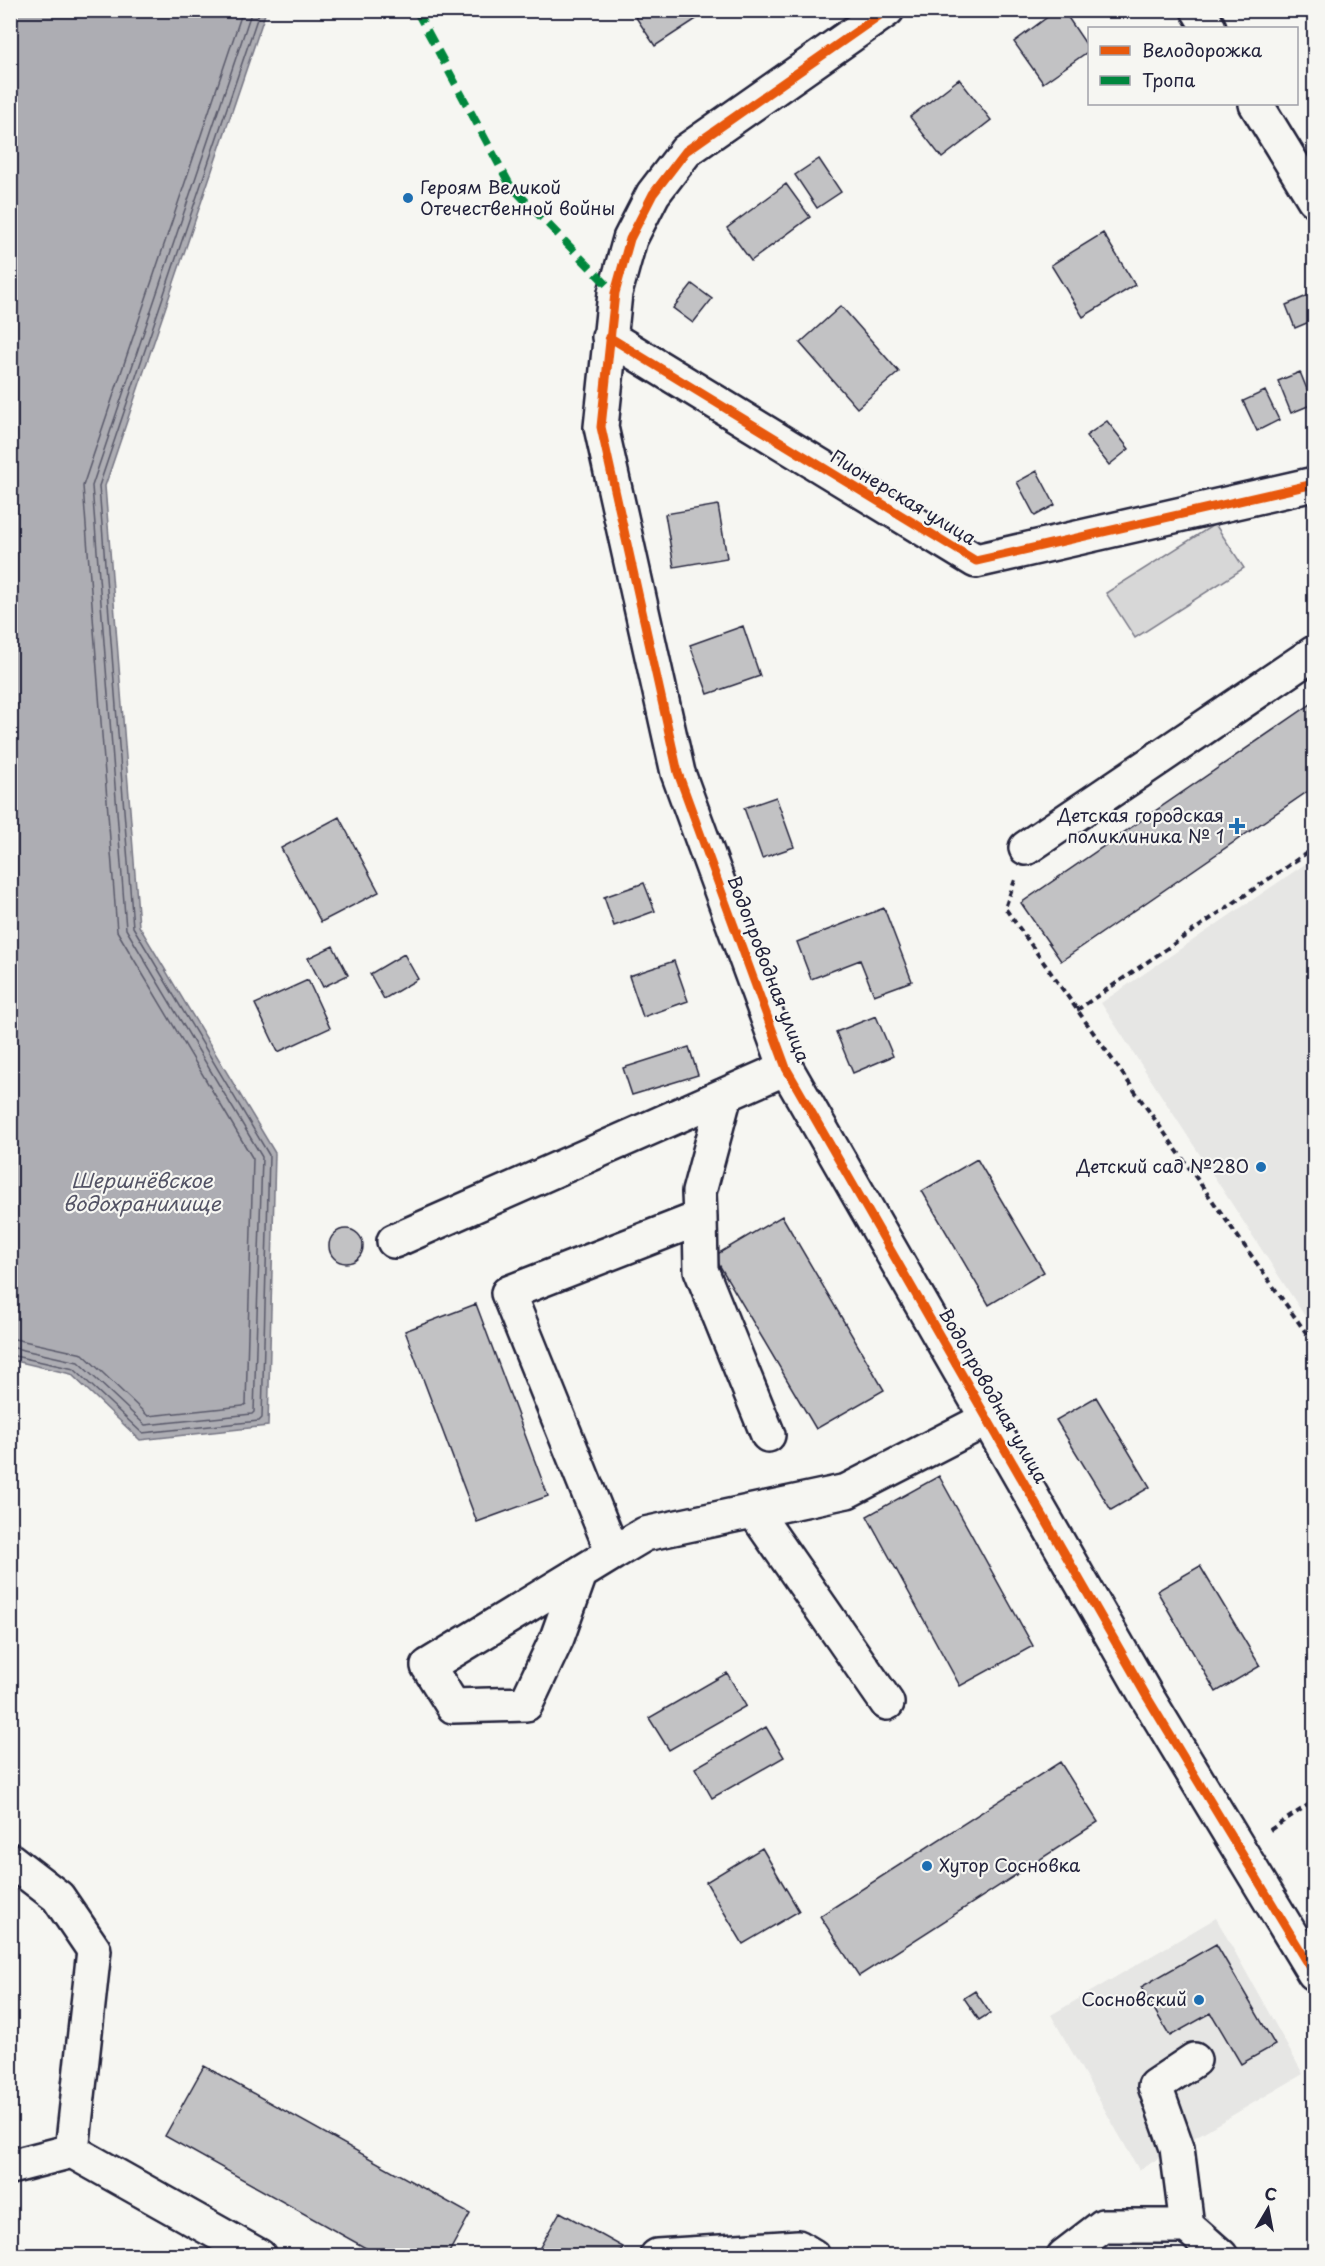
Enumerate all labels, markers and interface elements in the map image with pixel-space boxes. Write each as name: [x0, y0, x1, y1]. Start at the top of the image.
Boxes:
legend: [1088, 27, 1298, 105]
text: Велодорожка: [1142, 36, 1263, 63]
text: Тропа: [1142, 66, 1195, 93]
place label: Героям Великой Отечественной войны: [420, 173, 615, 221]
marker: Героям Великой Отечественной войны: [401, 191, 415, 205]
street label: Пионерская улица: [826, 442, 982, 551]
place label: Детская городская поликлиника № 1: [1056, 801, 1224, 849]
marker: Детская городская поликлиника № 1: [1228, 817, 1246, 835]
street label: Водопроводная улица: [721, 871, 818, 1066]
place label: Детский сад №280: [1075, 1152, 1249, 1179]
marker: Детский сад №280: [1254, 1160, 1268, 1174]
water label: Шершнёвское водохранилище: [63, 1165, 222, 1218]
street label: Водопроводная улица: [933, 1303, 1056, 1488]
place label: Хутор Сосновка: [939, 1851, 1081, 1878]
marker: Хутор Сосновка: [920, 1859, 934, 1873]
place label: Сосновский: [1081, 1985, 1187, 2012]
marker: Сосновский: [1192, 1993, 1206, 2007]
north arrow: [1238, 2179, 1298, 2239]
text: С: [1263, 2180, 1279, 2206]

